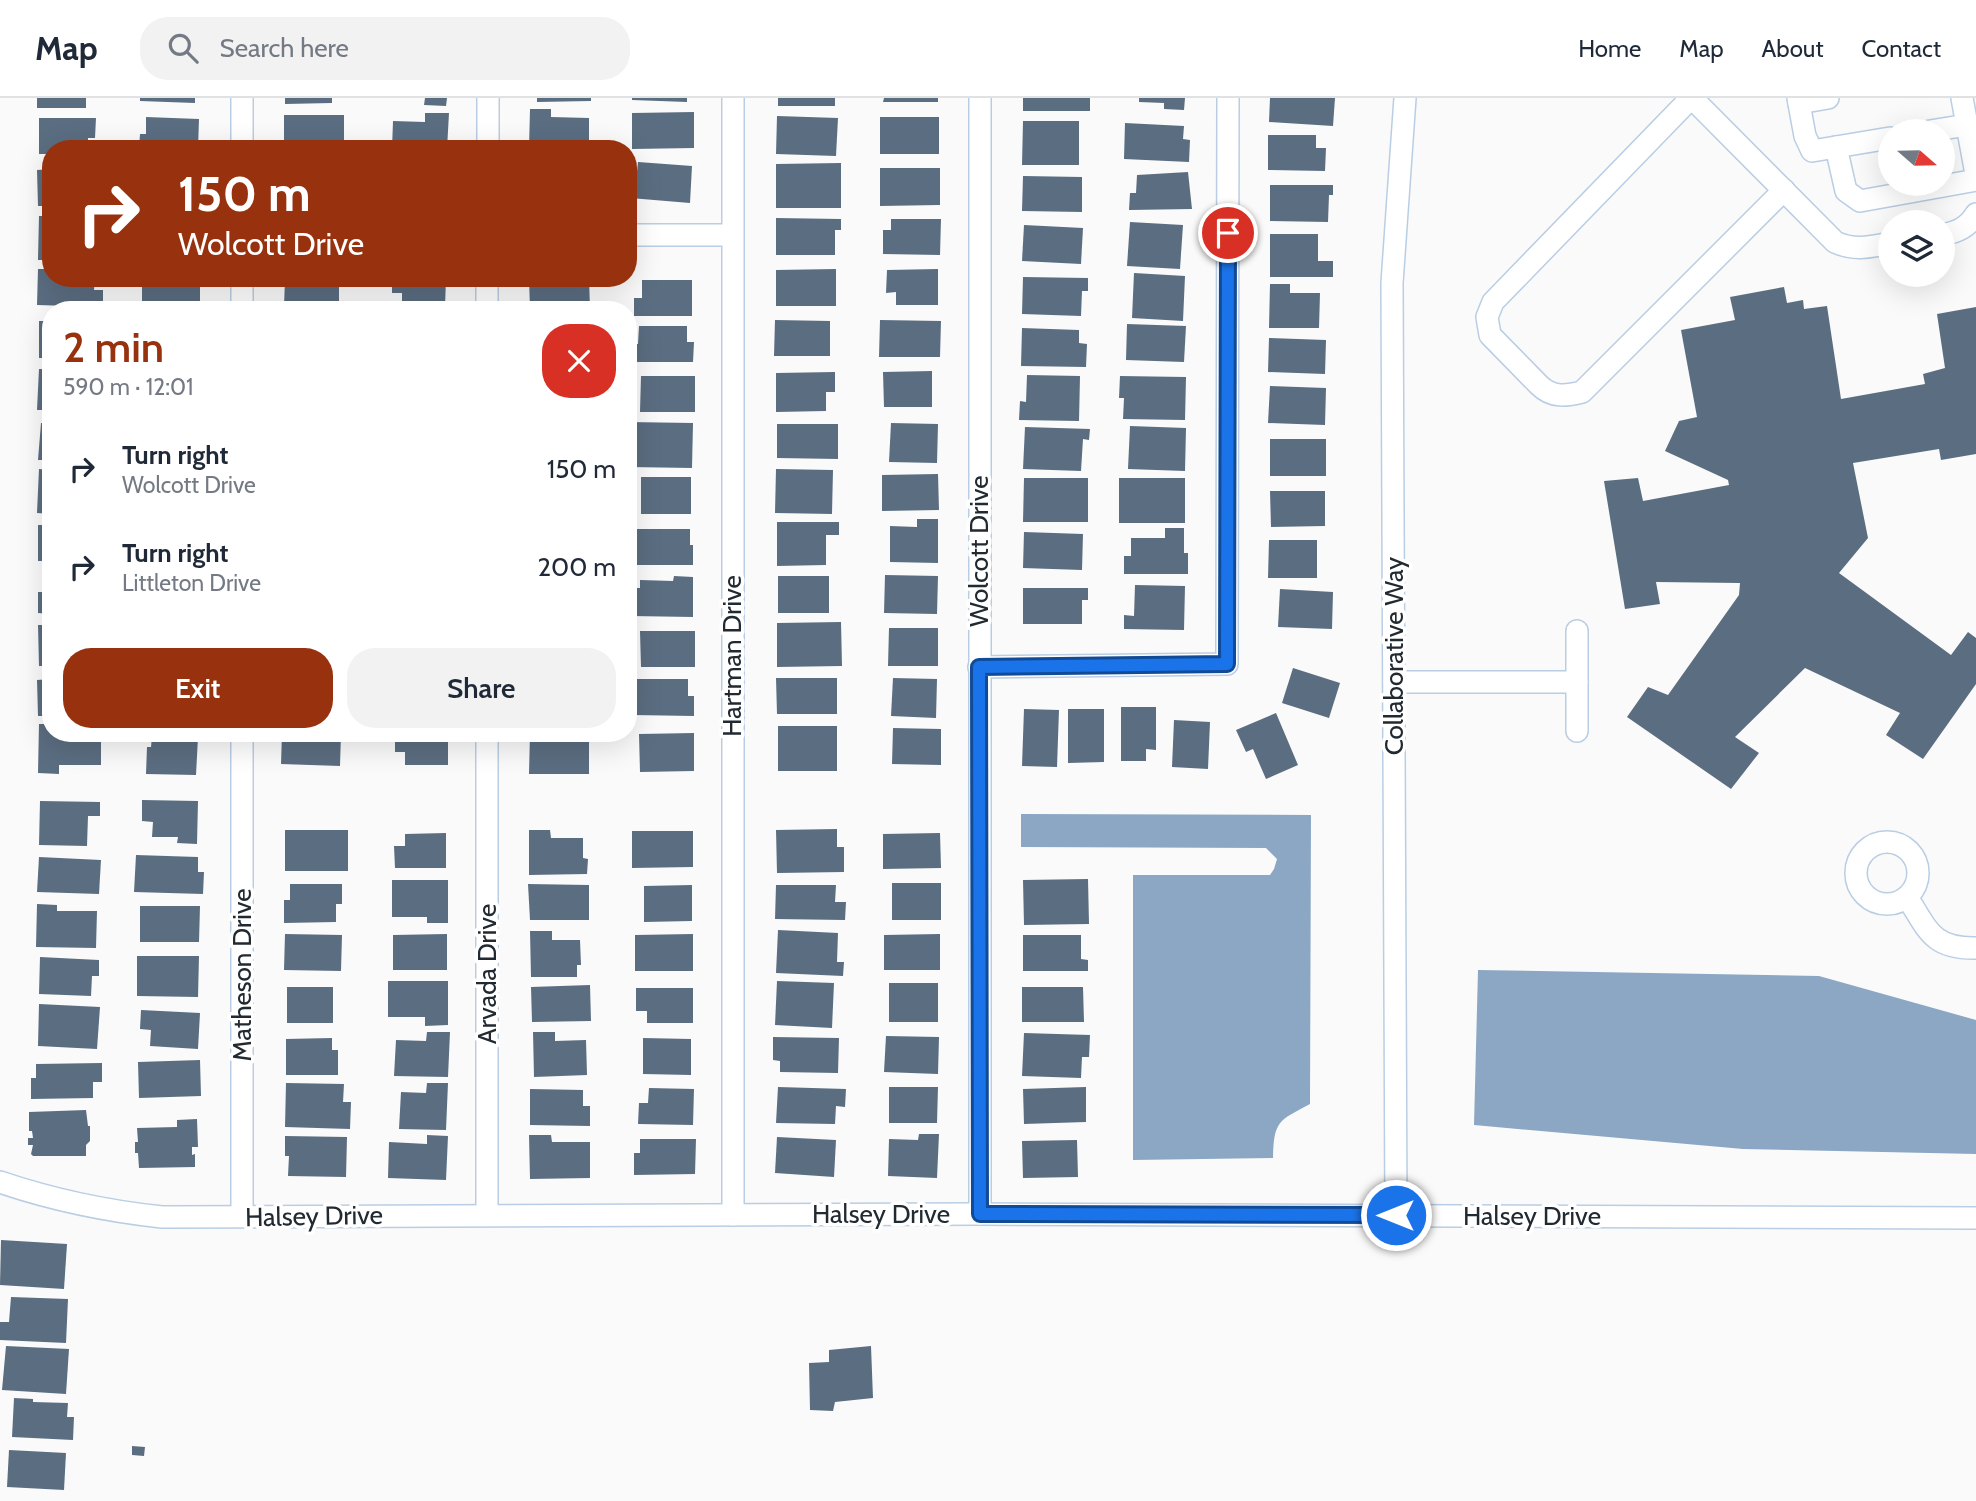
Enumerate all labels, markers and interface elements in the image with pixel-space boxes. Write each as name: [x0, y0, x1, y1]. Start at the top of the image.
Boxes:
search box: [140, 17, 630, 80]
text: Map: [35, 28, 98, 68]
icon: search: [164, 29, 202, 67]
text: Search here: [220, 32, 349, 64]
text: Home: [1578, 34, 1641, 63]
text: Map: [1679, 34, 1724, 63]
text: About: [1762, 34, 1824, 63]
text: Contact: [1862, 34, 1941, 63]
north arrow: [1878, 119, 1955, 196]
map controls: [1878, 119, 1955, 287]
text: 150 m: [178, 164, 311, 223]
icon: right: [63, 168, 154, 259]
pin: [1198, 203, 1258, 263]
button: layers: [1878, 210, 1955, 287]
icon: arrive: [1209, 214, 1247, 252]
text: Wolcott Drive: [178, 224, 364, 263]
text: 2 min: [63, 321, 164, 373]
button: close: [542, 324, 616, 398]
text: 590 m · 12:01: [63, 373, 194, 401]
text: Turn right: [122, 439, 228, 471]
icon: right: [63, 450, 101, 488]
text: 150 m: [547, 453, 616, 485]
text: Wolcott Drive: [122, 471, 256, 499]
street label: Wolcott Drive: [963, 475, 995, 627]
text: Turn right: [122, 537, 228, 569]
icon: right: [63, 548, 101, 586]
text: 200 m: [537, 551, 616, 583]
street label: Collaborative Way: [1378, 557, 1410, 755]
text: Littleton Drive: [122, 569, 261, 597]
street label: Hartman Drive: [716, 575, 748, 737]
button: Exit: [63, 648, 333, 728]
button: Share: [347, 648, 616, 728]
street label: Matheson Drive: [226, 888, 258, 1062]
street label: Arvada Drive: [471, 904, 503, 1044]
position arrow: [1359, 1178, 1433, 1252]
street label: Halsey Drive: [812, 1198, 950, 1230]
street label: Halsey Drive: [245, 1199, 383, 1233]
street label: Halsey Drive: [1463, 1200, 1601, 1232]

